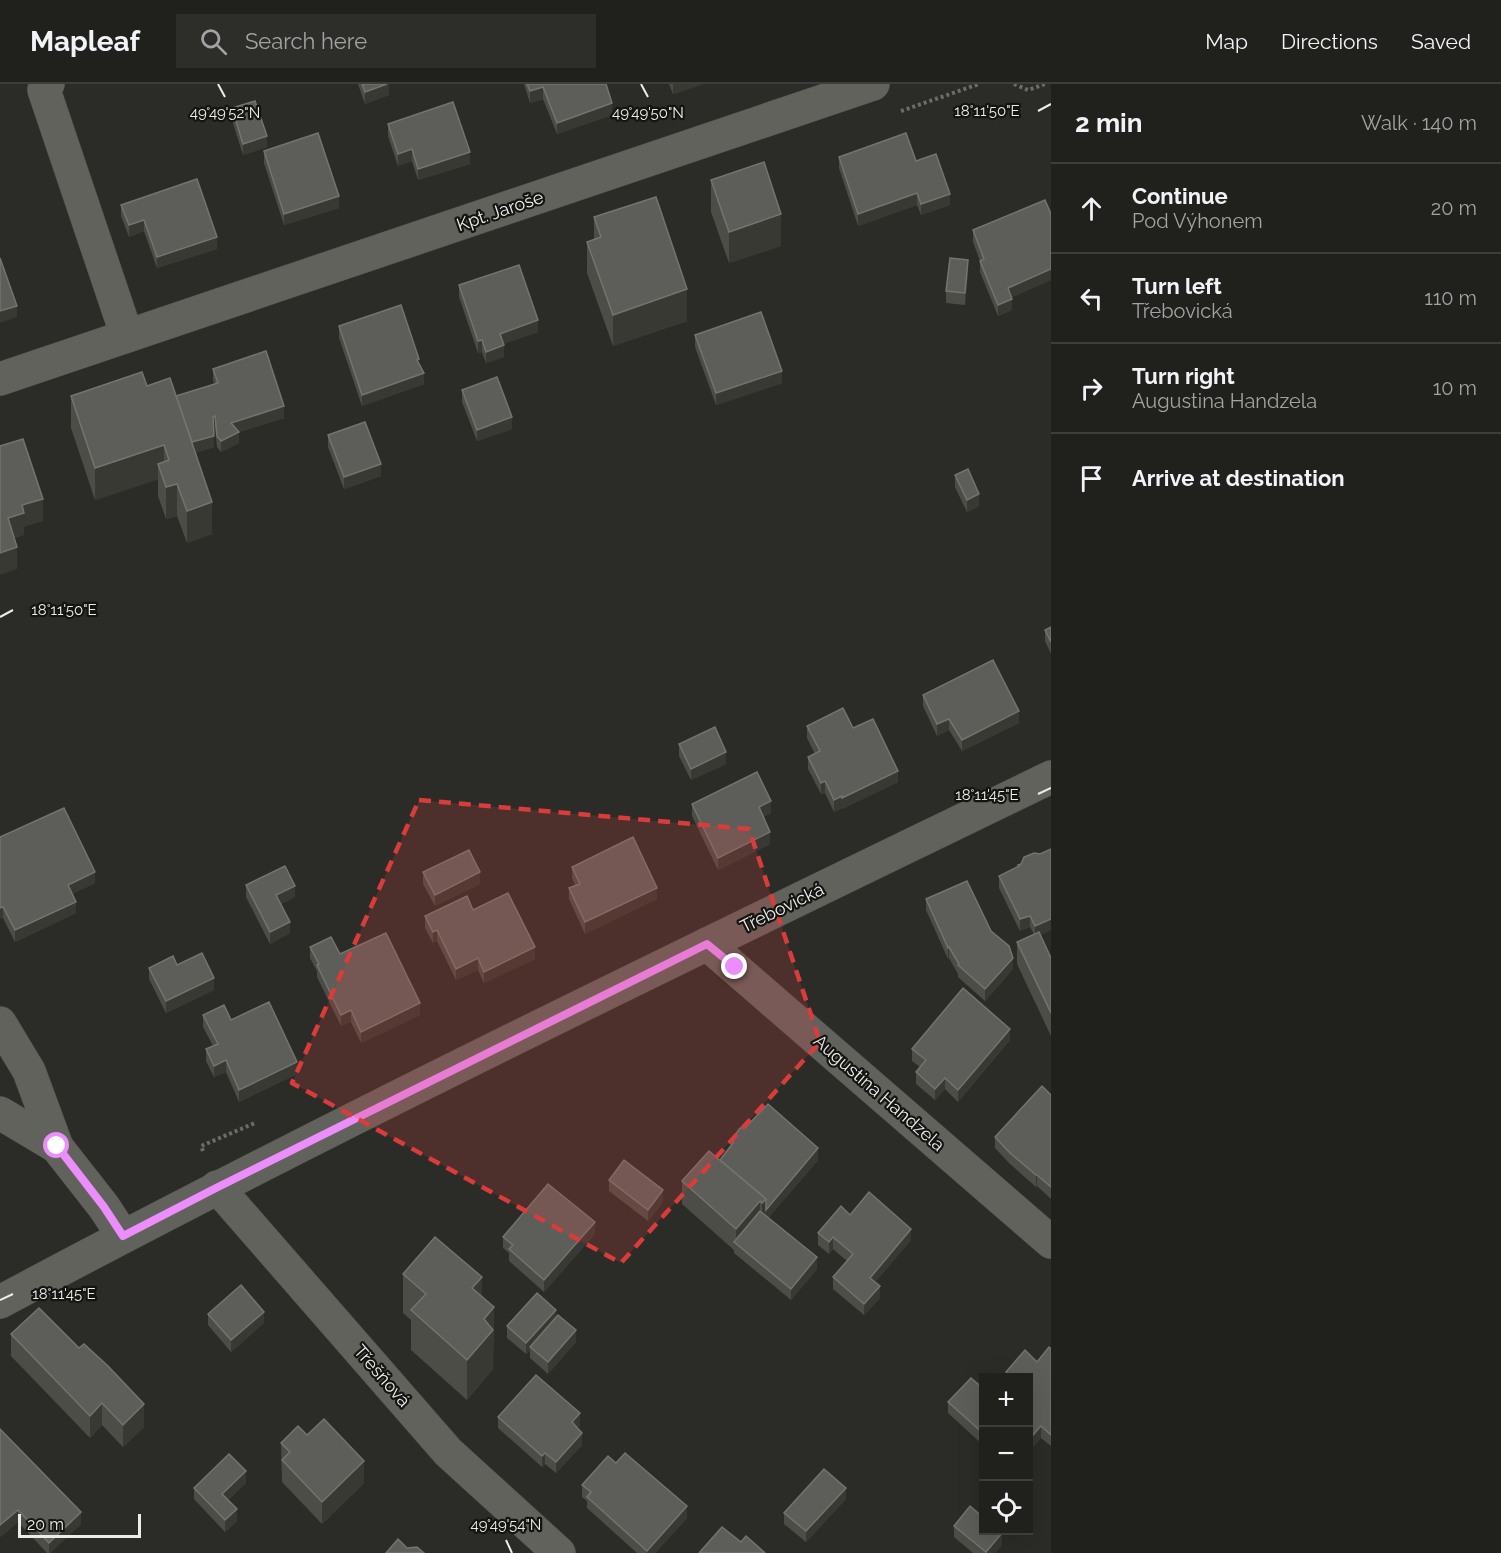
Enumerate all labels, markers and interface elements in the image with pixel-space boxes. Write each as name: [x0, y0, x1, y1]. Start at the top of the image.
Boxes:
search box: [176, 14, 596, 68]
text: Mapleaf: [30, 25, 140, 58]
icon: search: [197, 25, 230, 58]
text: Search here: [245, 28, 367, 54]
text: Map: [1205, 29, 1248, 54]
text: Directions: [1281, 29, 1378, 54]
text: Saved: [1411, 29, 1471, 54]
text: 18°11'50"E: [954, 102, 1020, 120]
text: 49°49'52"N: [190, 104, 260, 122]
text: 49°49'50"N: [612, 104, 684, 122]
text: 2 min: [1075, 108, 1142, 138]
text: Walk · 140 m: [1361, 111, 1477, 135]
text: Continue: [1132, 183, 1228, 209]
street label: Kpt. Jaroše: [454, 186, 546, 235]
icon: ahead: [1075, 192, 1108, 225]
text: 20 m: [1431, 196, 1477, 220]
text: Pod Výhonem: [1132, 209, 1263, 233]
text: Turn left: [1132, 273, 1222, 299]
icon: left: [1075, 282, 1108, 315]
text: 110 m: [1424, 286, 1477, 310]
text: Třebovická: [1132, 299, 1233, 323]
text: Turn right: [1132, 363, 1235, 389]
icon: right: [1075, 372, 1108, 405]
text: 10 m: [1433, 376, 1477, 400]
text: Augustina Handzela: [1132, 389, 1317, 413]
icon: arrive: [1075, 462, 1108, 495]
text: Arrive at destination: [1132, 465, 1345, 491]
text: 18°11'50"E: [31, 601, 97, 619]
text: 18°11'45"E: [955, 786, 1019, 804]
street label: Třebovická: [736, 878, 827, 937]
route end: [721, 953, 747, 979]
street label: Augustina Handzela: [810, 1030, 949, 1155]
route start: [43, 1132, 69, 1158]
text: 18°11'45"E: [32, 1285, 96, 1303]
street label: Třešňová: [350, 1340, 415, 1411]
map controls: [979, 1373, 1033, 1535]
button: +: [979, 1373, 1033, 1427]
button: −: [979, 1427, 1033, 1481]
button: locate: [979, 1481, 1033, 1535]
scale bar: [18, 1511, 141, 1538]
text: 20 m: [27, 1515, 64, 1534]
text: 49°49'54"N: [471, 1516, 541, 1534]

